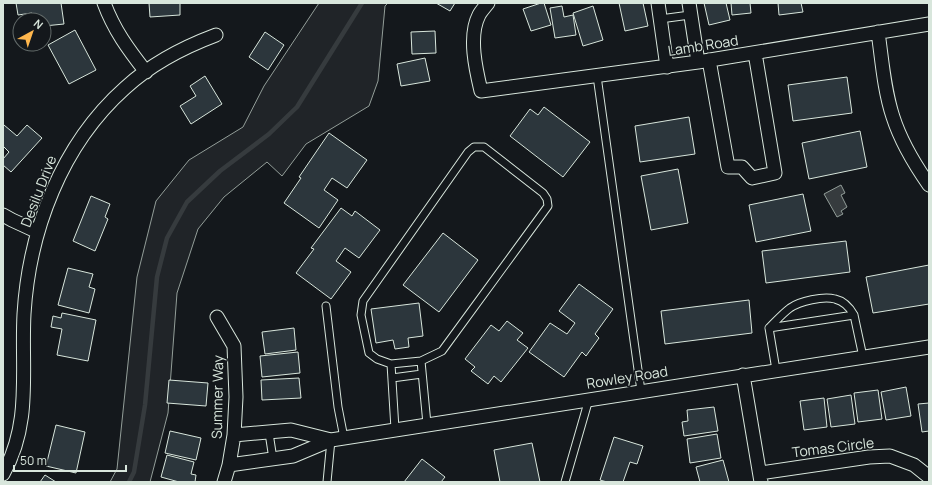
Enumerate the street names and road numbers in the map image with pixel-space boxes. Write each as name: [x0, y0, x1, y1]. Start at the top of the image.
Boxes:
street label: Lamb Road: [666, 30, 740, 60]
street label: Desilu Drive: [16, 152, 60, 230]
street label: Summer Way: [207, 354, 227, 439]
street label: Rowley Road: [585, 361, 669, 393]
street label: Tomas Circle: [791, 433, 875, 461]

